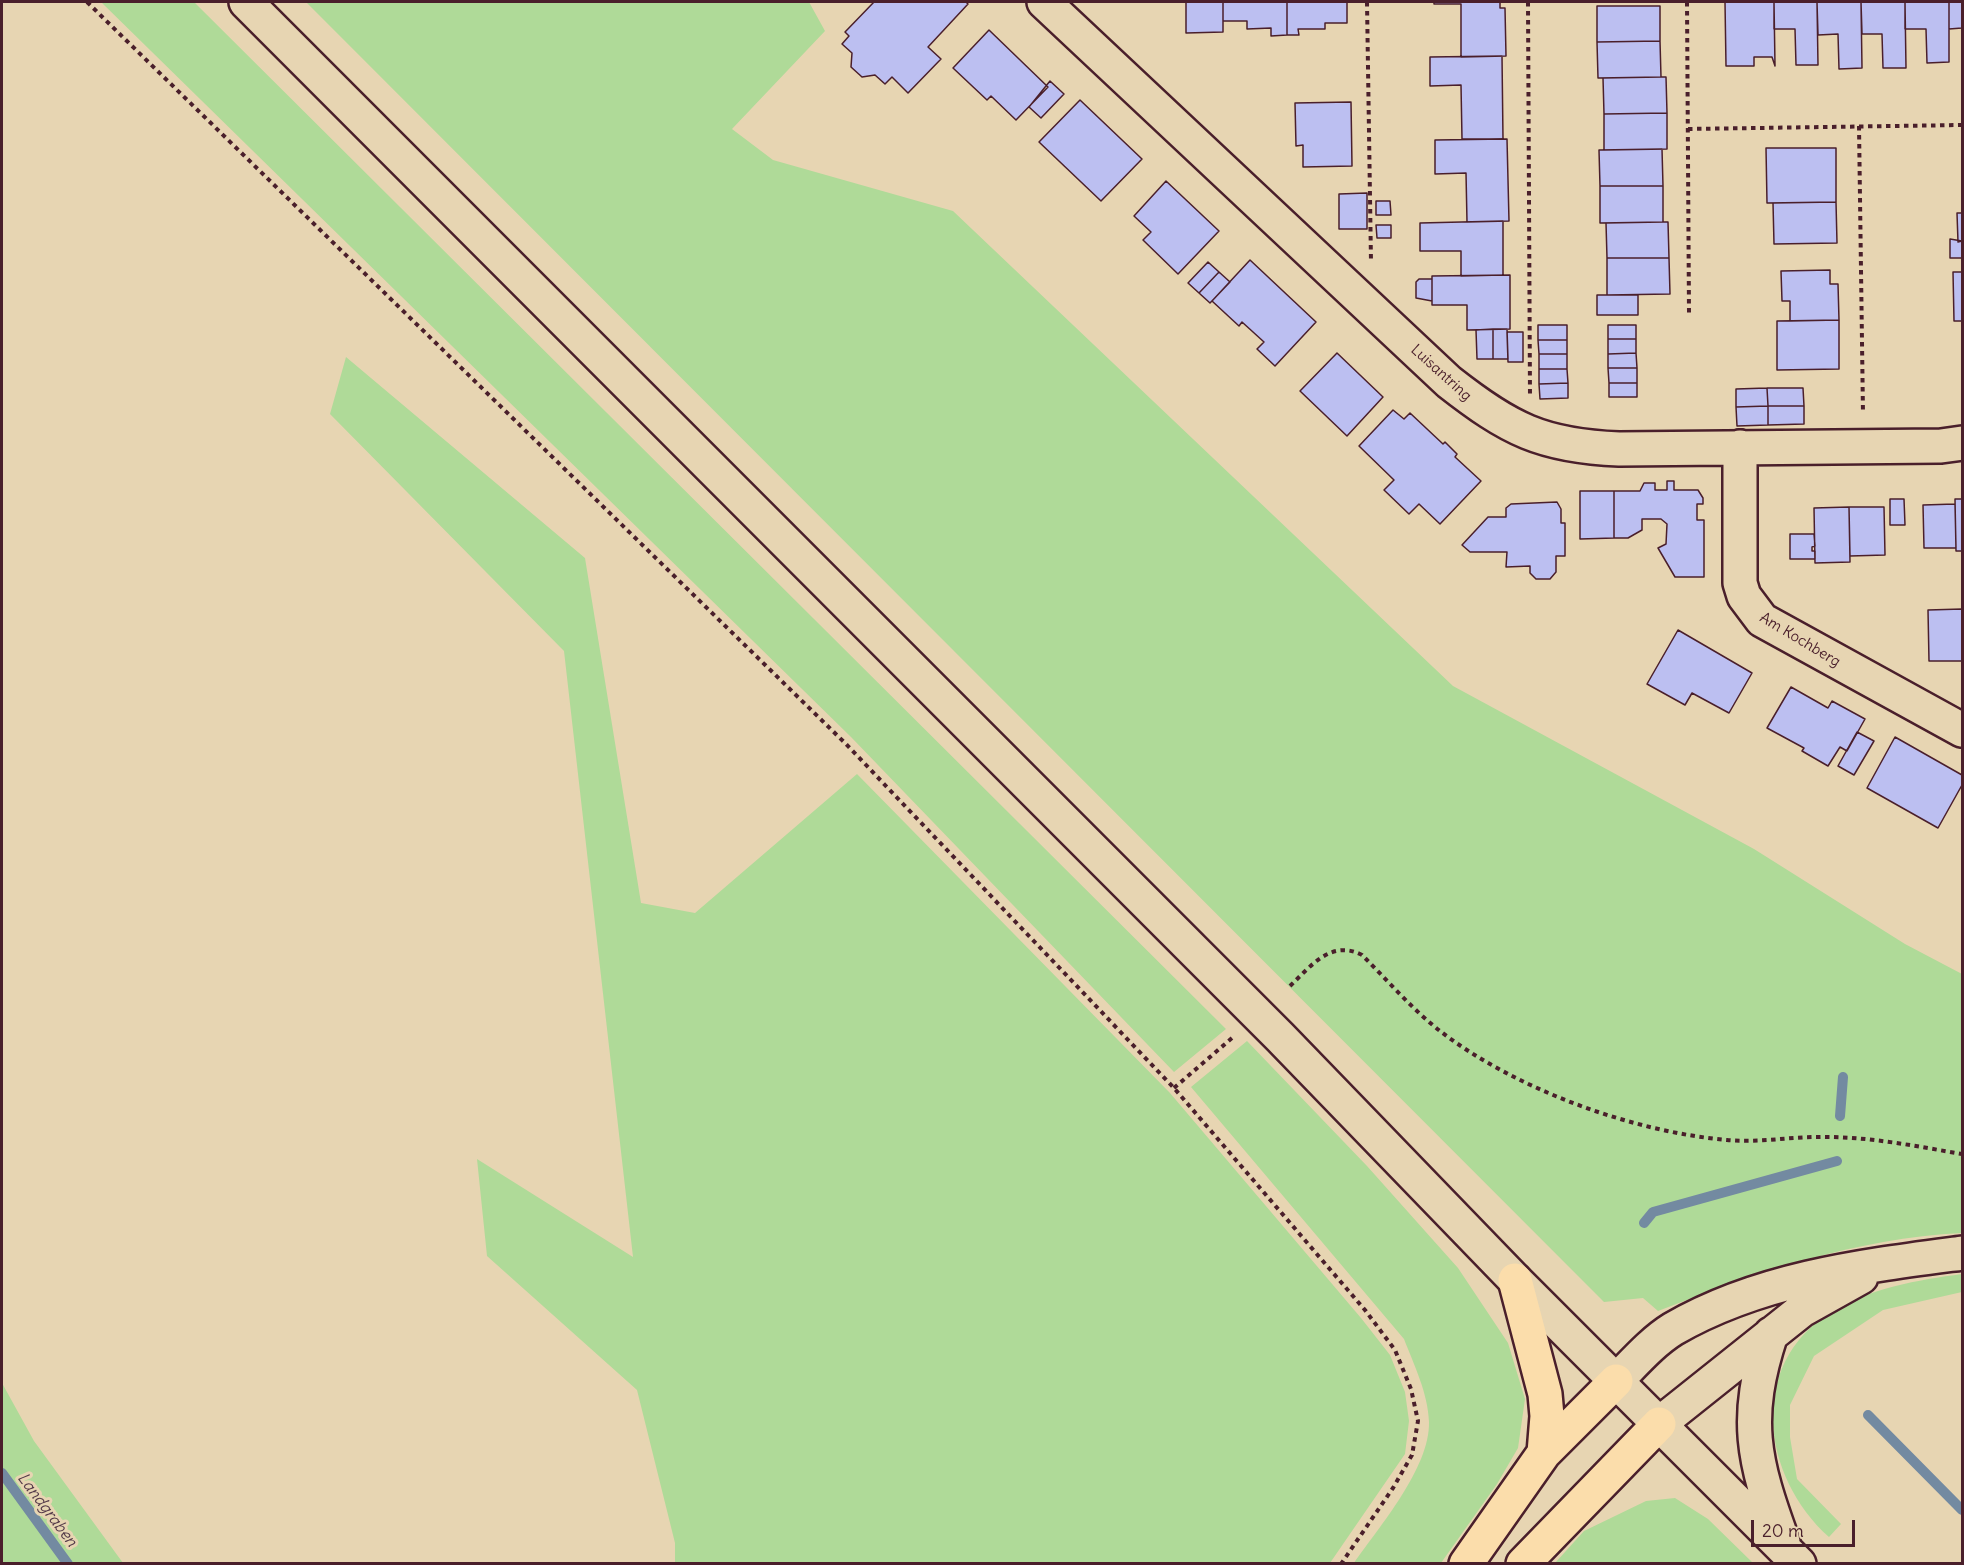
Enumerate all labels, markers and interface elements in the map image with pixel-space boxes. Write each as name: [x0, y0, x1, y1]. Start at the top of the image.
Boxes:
street label: Luisantring: [1407, 341, 1475, 405]
street label: Am Kochberg: [1756, 609, 1844, 671]
water label: Landgraben: [13, 1469, 81, 1551]
scale bar: [1754, 1508, 1858, 1546]
text: 20 m: [1762, 1519, 1804, 1542]

